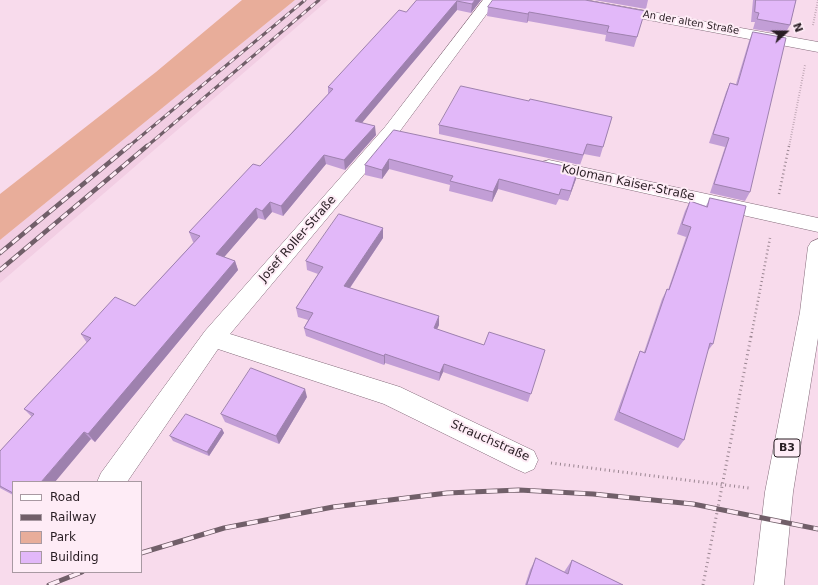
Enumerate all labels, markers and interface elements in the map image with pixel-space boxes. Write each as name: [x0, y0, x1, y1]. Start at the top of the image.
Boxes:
street label: An der alten Straße: [642, 9, 740, 37]
north arrow: [766, 12, 806, 52]
text: N: [790, 21, 805, 34]
street label: Koloman Kaiser-Straße: [560, 162, 696, 204]
street label: Josef Roller-Straße: [257, 193, 339, 285]
street label: Strauchstraße: [448, 417, 532, 465]
road number: B3: [774, 439, 800, 457]
legend: [12, 481, 142, 573]
text: Road: [50, 490, 80, 504]
text: Railway: [50, 510, 96, 524]
text: Park: [50, 530, 76, 544]
text: Building: [50, 550, 99, 564]

